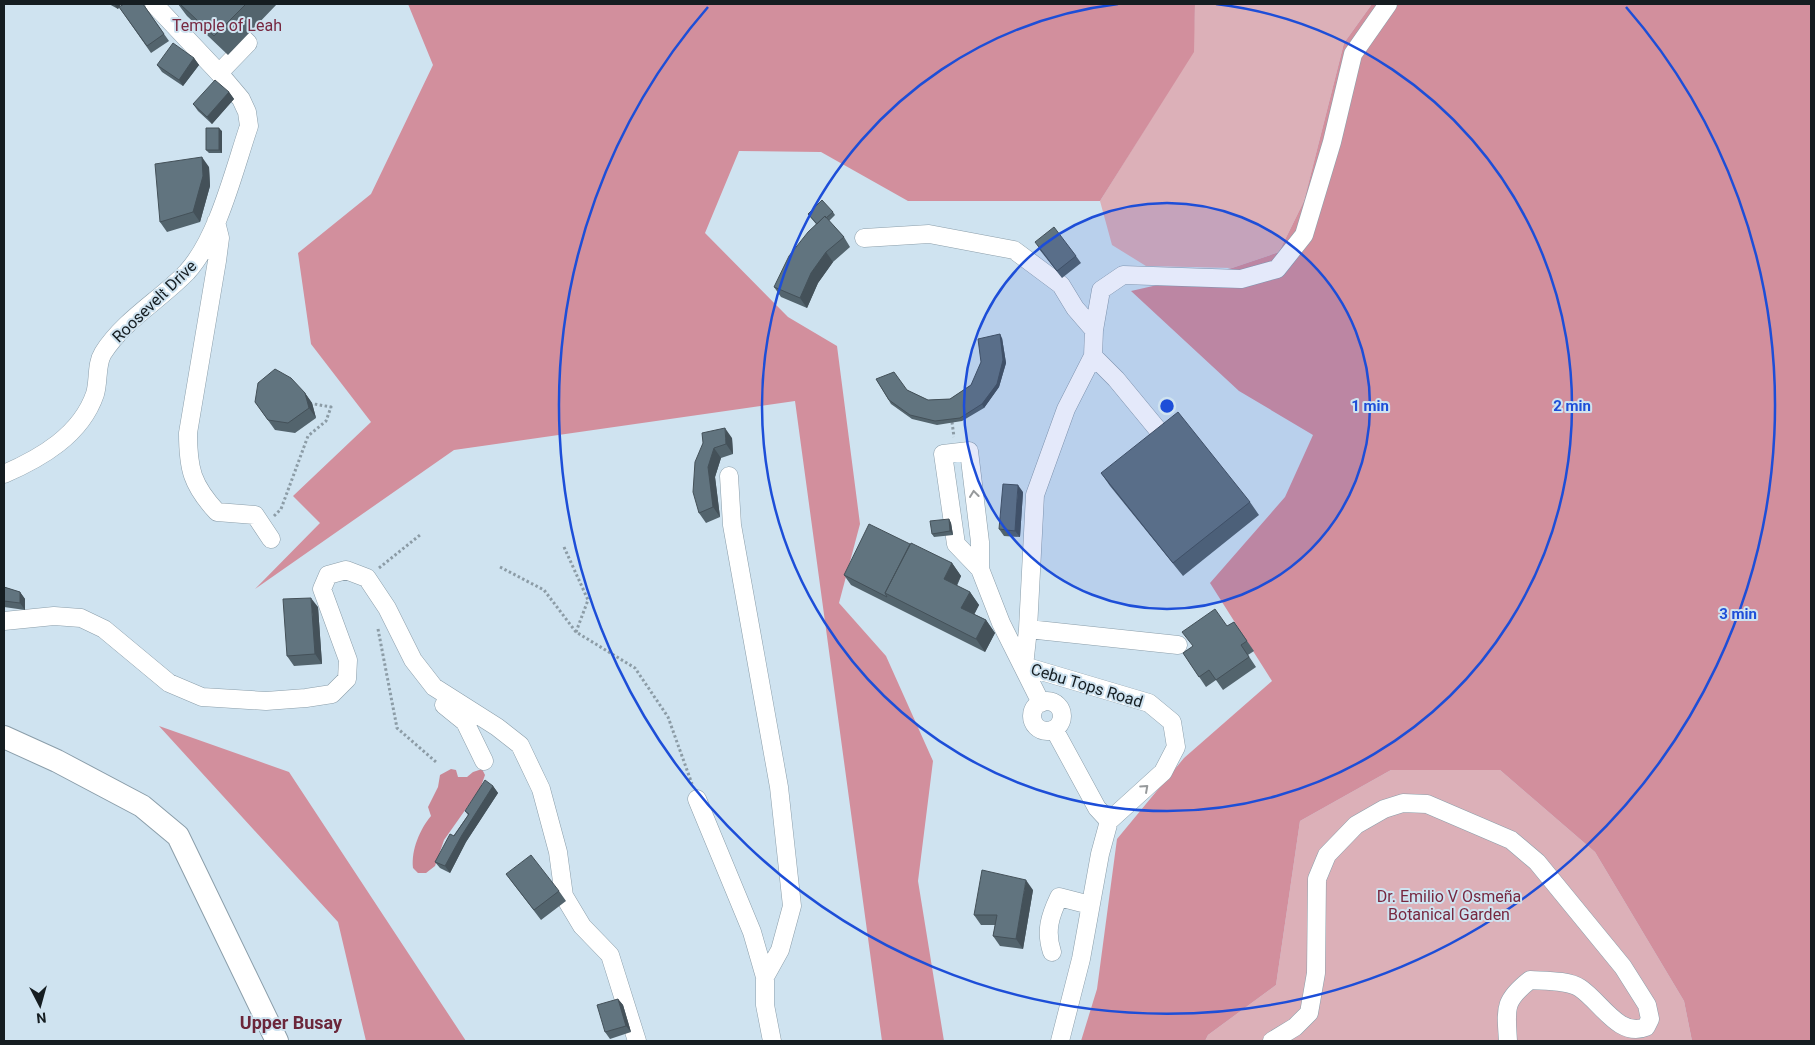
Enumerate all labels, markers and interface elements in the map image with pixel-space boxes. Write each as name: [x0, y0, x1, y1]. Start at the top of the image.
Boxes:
park label: Temple of Leah: [172, 16, 282, 35]
street label: Roosevelt Drive: [108, 256, 200, 346]
centre of rings: [1158, 397, 1176, 415]
text: 1 min: [1351, 397, 1389, 415]
text: 2 min: [1553, 397, 1591, 415]
one-way arrow: [969, 489, 980, 497]
text: 3 min: [1719, 605, 1757, 623]
street label: Cebu Tops Road: [1029, 659, 1145, 712]
one-way arrow: [1140, 785, 1149, 794]
park label: Dr. Emilio V Osmeña Botanical Garden: [1377, 887, 1521, 924]
north arrow: [15, 980, 65, 1030]
text: N: [36, 1009, 47, 1026]
district label: Upper Busay: [240, 1012, 343, 1033]

